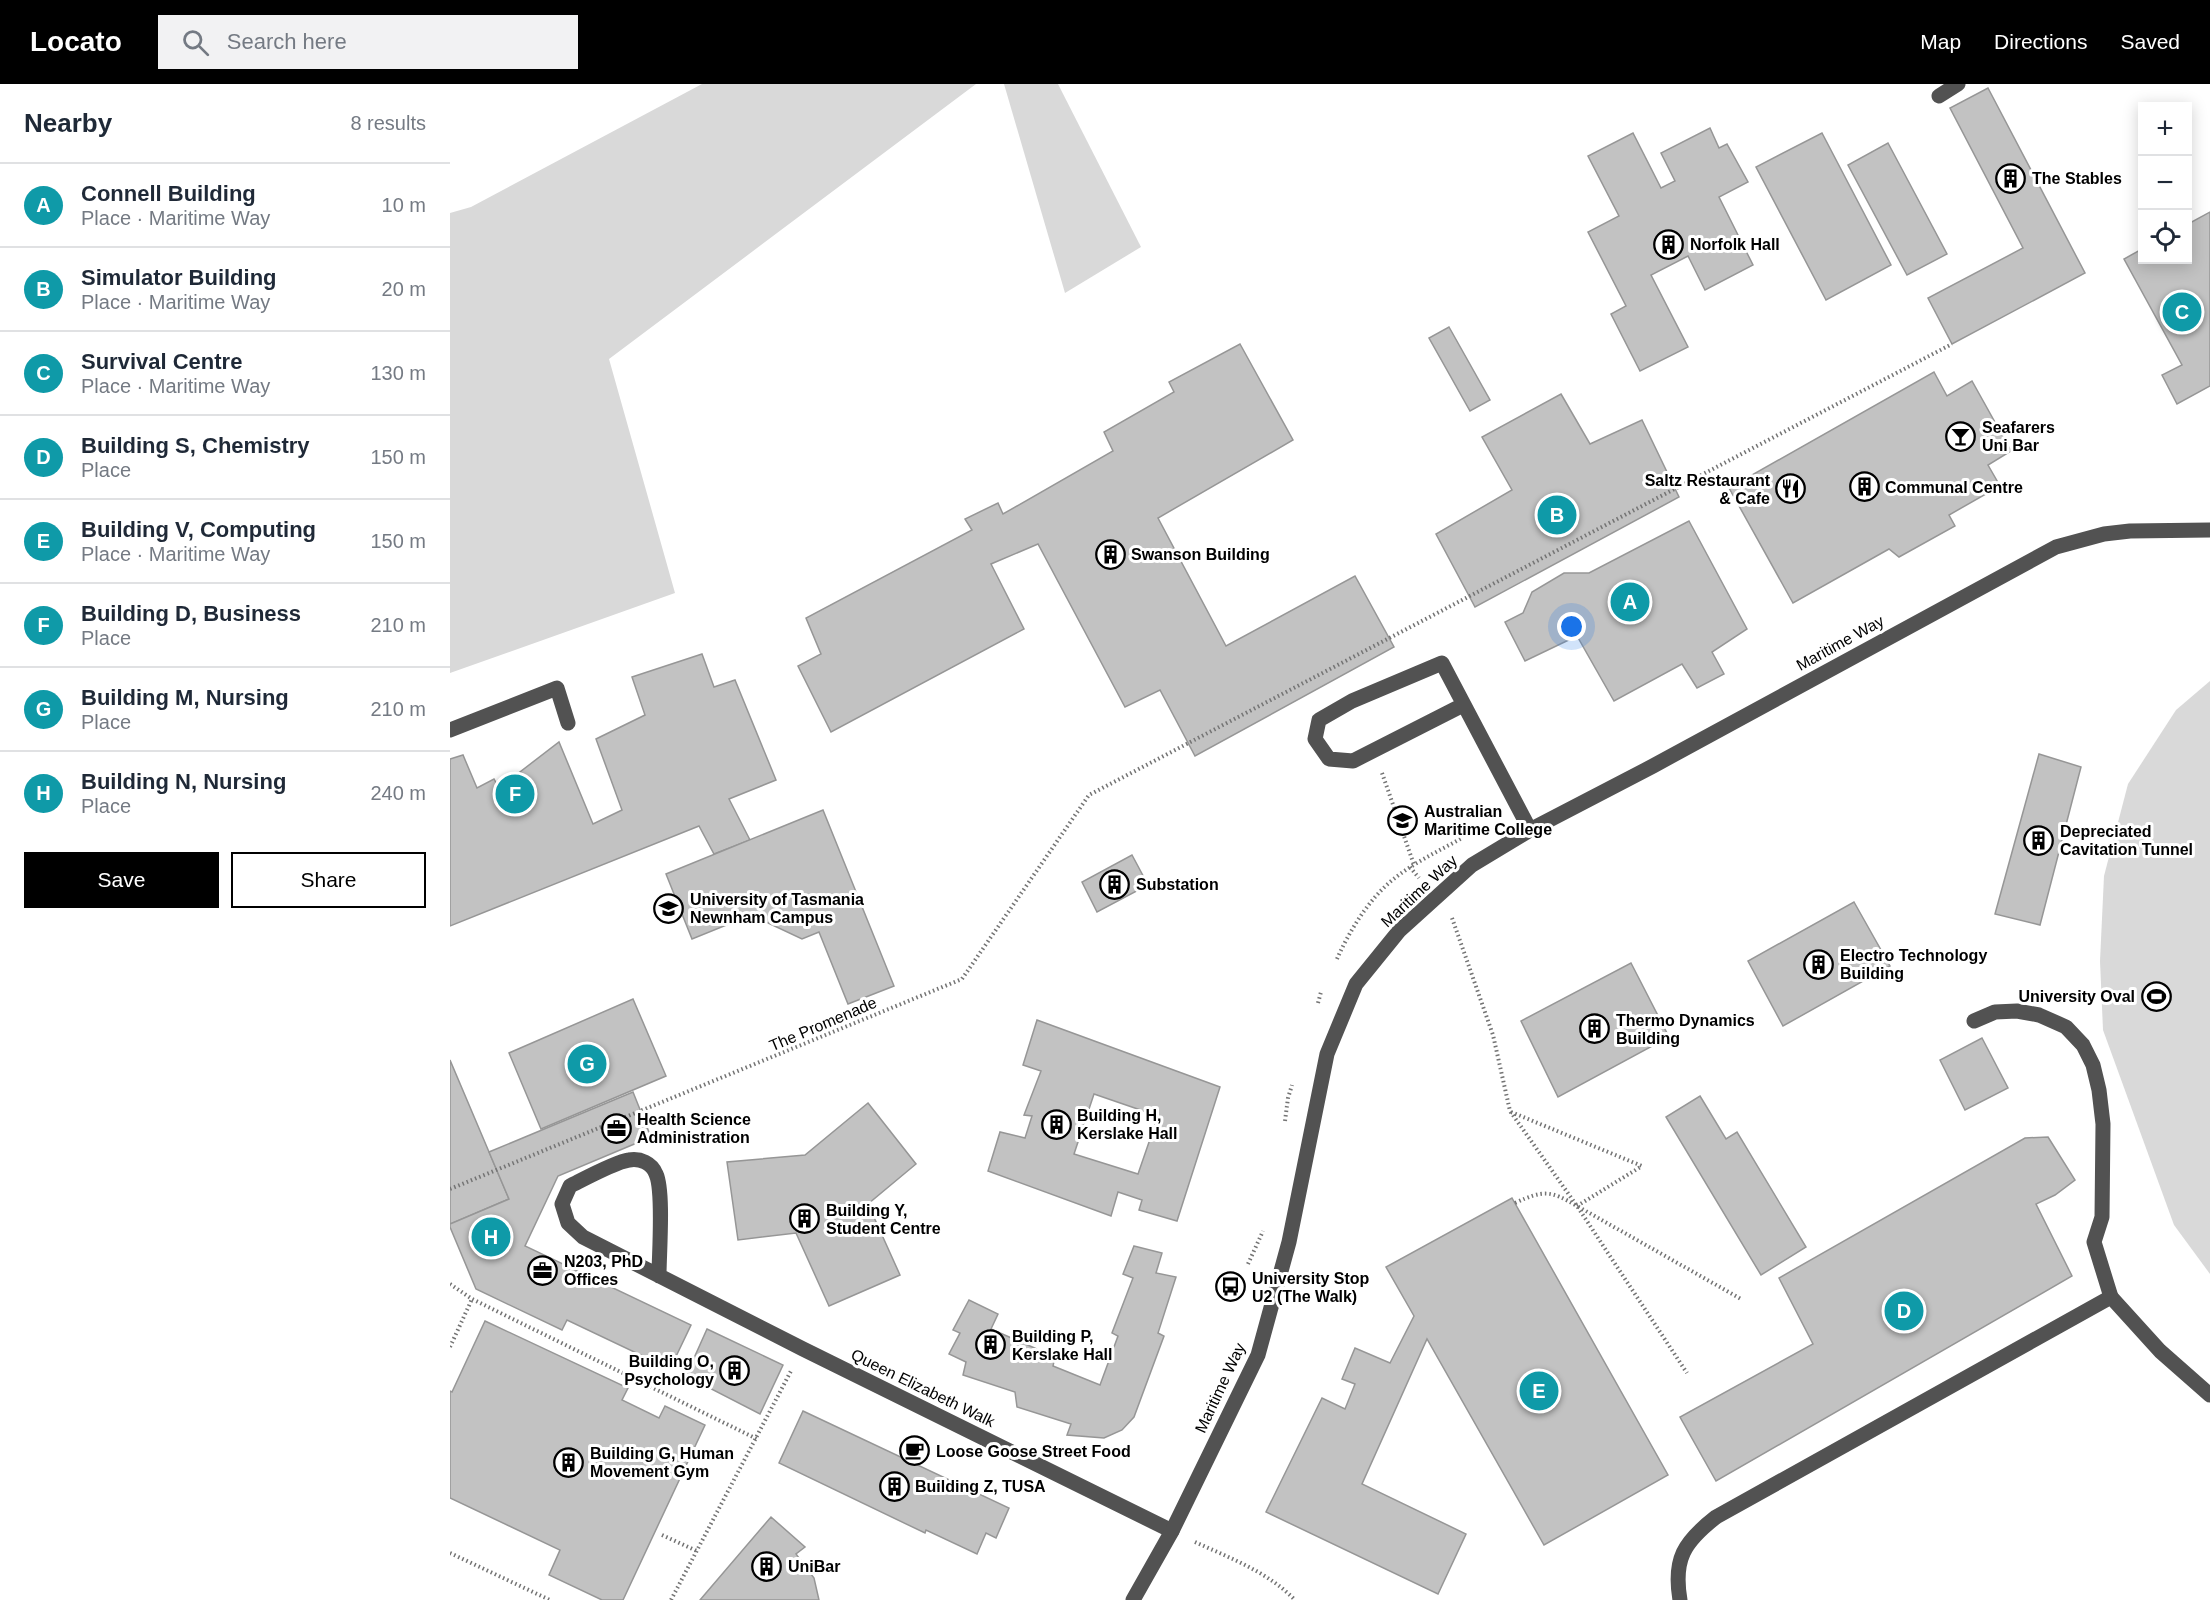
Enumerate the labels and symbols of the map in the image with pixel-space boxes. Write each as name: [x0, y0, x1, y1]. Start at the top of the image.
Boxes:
building icon: The Stables: [1995, 162, 2027, 194]
place label: The Stables: [2032, 170, 2122, 187]
building icon: Norfolk Hall: [1653, 228, 1685, 260]
place label: Norfolk Hall: [1690, 236, 1780, 253]
pin: C: [2162, 290, 2202, 334]
place label: Seafarers Uni Bar: [1982, 419, 2055, 454]
bar icon: Seafarers Uni Bar: [1945, 420, 1977, 452]
building icon: Communal Centre: [1848, 471, 1880, 503]
place label: Saltz Restaurant & Cafe: [1645, 472, 1771, 507]
restaurant icon: Saltz Restaurant & Cafe: [1775, 473, 1807, 505]
place label: Communal Centre: [1885, 479, 2023, 496]
pin: B: [1538, 492, 1576, 538]
building icon: Swanson Building: [1094, 538, 1126, 570]
place label: Swanson Building: [1131, 546, 1270, 563]
pin: A: [1610, 580, 1650, 624]
your location: [1557, 612, 1586, 641]
street label: Maritime Way: [1793, 612, 1887, 674]
pin: F: [496, 772, 534, 816]
place label: Australian Maritime College: [1424, 803, 1552, 838]
school or university icon: Australian Maritime College: [1387, 804, 1419, 836]
place label: Depreciated Cavitation Tunnel: [2060, 823, 2193, 858]
building icon: Depreciated Cavitation Tunnel: [2023, 824, 2055, 856]
street label: Maritime Way: [1378, 852, 1460, 930]
building icon: Substation: [1099, 868, 1131, 900]
place label: Substation: [1136, 876, 1219, 893]
place label: University of Tasmania Newnham Campus: [690, 891, 864, 926]
school or university icon: University of Tasmania Newnham Campus: [653, 892, 685, 924]
place label: Electro Technology Building: [1840, 947, 1987, 982]
building icon: Electro Technology Building: [1803, 948, 1835, 980]
sports icon: University Oval: [2140, 980, 2172, 1012]
place label: University Oval: [2019, 988, 2135, 1005]
street label: The Promenade: [767, 994, 879, 1054]
place label: Thermo Dynamics Building: [1616, 1012, 1755, 1047]
building icon: Thermo Dynamics Building: [1579, 1013, 1611, 1045]
pin: G: [568, 1042, 606, 1086]
place label: Building H, Kerslake Hall: [1077, 1107, 1178, 1142]
building icon: Building H, Kerslake Hall: [1040, 1108, 1072, 1140]
place label: Health Science Administration: [637, 1111, 751, 1146]
office icon: Health Science Administration: [600, 1112, 632, 1144]
place label: Building Y, Student Centre: [826, 1202, 941, 1237]
building icon: Building Y, Student Centre: [789, 1203, 821, 1235]
pin: H: [472, 1214, 510, 1260]
place label: N203, PhD Offices: [564, 1253, 643, 1288]
office icon: N203, PhD Offices: [527, 1254, 559, 1286]
place label: University Stop U2 (The Walk): [1252, 1270, 1370, 1305]
bus stop icon: University Stop U2 (The Walk): [1215, 1271, 1247, 1303]
pin: D: [1884, 1288, 1924, 1334]
place label: Building P, Kerslake Hall: [1012, 1328, 1113, 1363]
building icon: Building P, Kerslake Hall: [975, 1329, 1007, 1361]
street label: Maritime Way: [1192, 1340, 1248, 1436]
street label: Queen Elizabeth Walk: [848, 1346, 998, 1431]
place label: Building O, Psychology: [624, 1353, 714, 1388]
building icon: Building O, Psychology: [719, 1354, 751, 1386]
pin: E: [1520, 1368, 1558, 1414]
cafe icon: Loose Goose Street Food: [899, 1435, 931, 1467]
place label: Loose Goose Street Food: [936, 1443, 1131, 1460]
place label: Building G, Human Movement Gym: [590, 1445, 734, 1480]
building icon: Building G, Human Movement Gym: [553, 1446, 585, 1478]
building icon: Building Z, TUSA: [878, 1470, 910, 1502]
place label: Building Z, TUSA: [915, 1478, 1046, 1495]
building icon: UniBar: [751, 1550, 783, 1582]
place label: UniBar: [788, 1558, 840, 1575]

